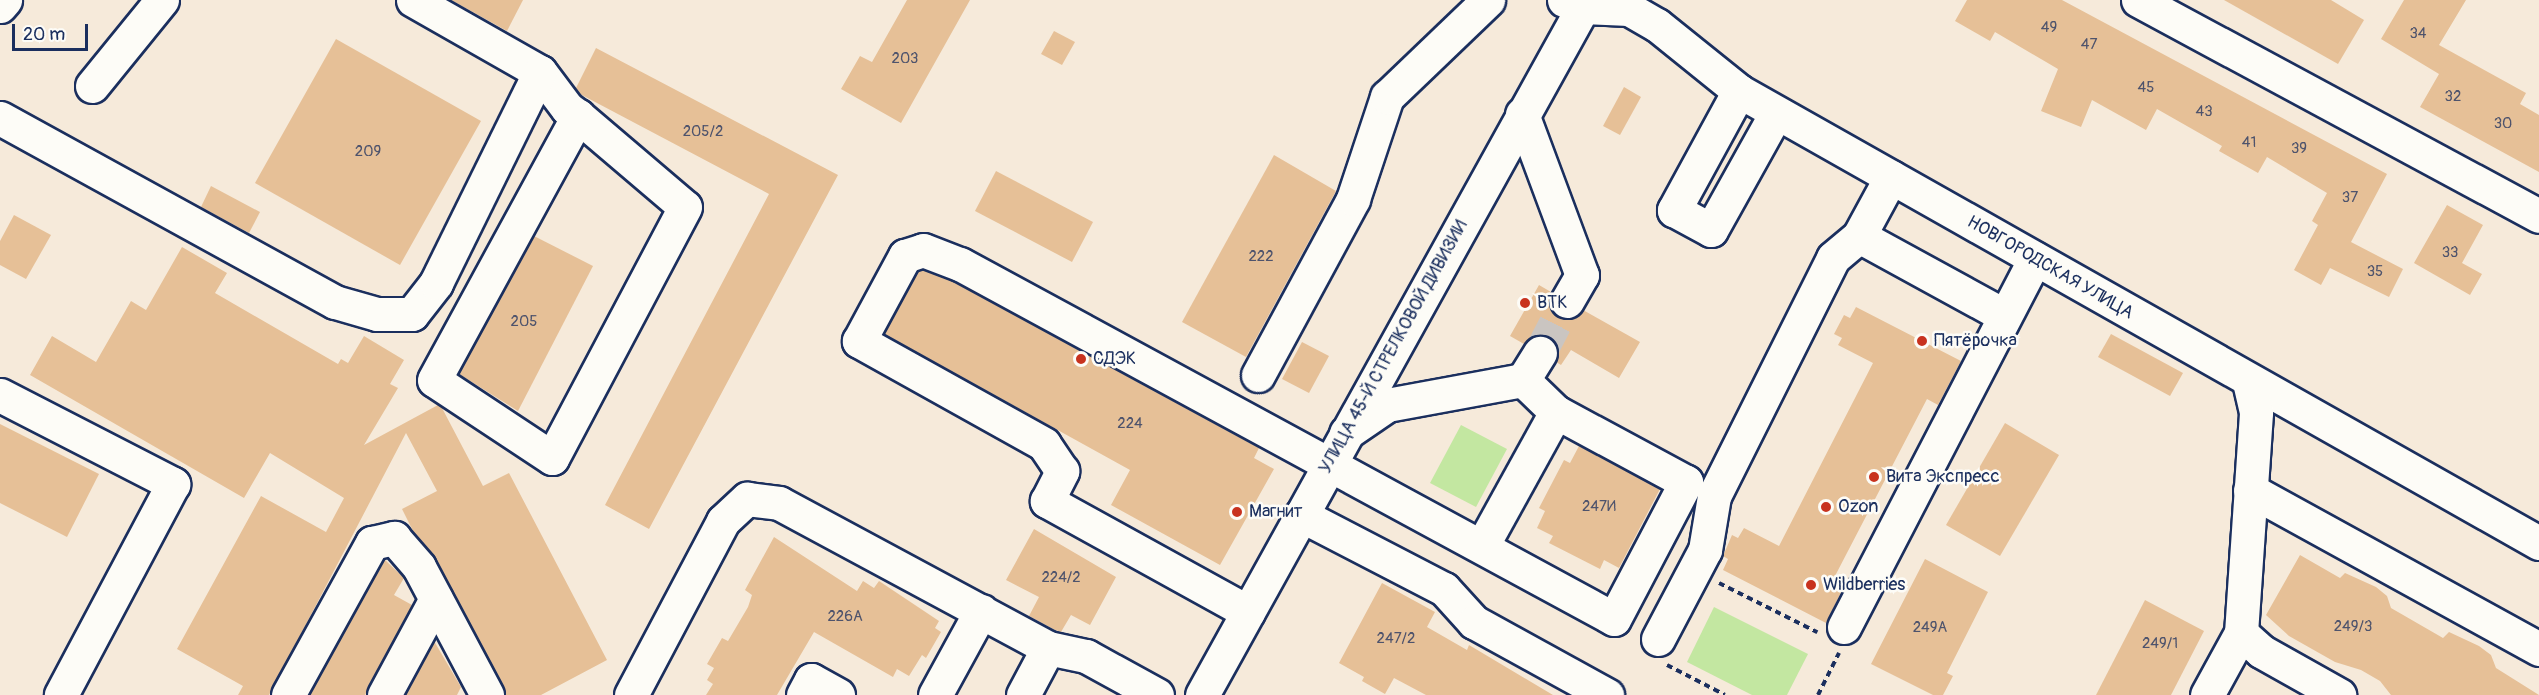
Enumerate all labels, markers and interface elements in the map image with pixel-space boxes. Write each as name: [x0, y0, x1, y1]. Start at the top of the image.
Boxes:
scale bar: [15, 12, 92, 50]
house number: 49: [2041, 19, 2057, 37]
text: 20 m: [23, 23, 65, 46]
house number: 34: [2409, 25, 2427, 43]
house number: 47: [2081, 36, 2097, 54]
house number: 203: [892, 50, 918, 68]
house number: 45: [2138, 79, 2154, 97]
house number: 32: [2445, 88, 2461, 106]
house number: 43: [2195, 103, 2213, 121]
house number: 30: [2494, 115, 2512, 133]
house number: 205/2: [683, 123, 723, 141]
house number: 41: [2242, 134, 2256, 152]
house number: 39: [2291, 140, 2307, 158]
house number: 209: [355, 143, 381, 161]
house number: 37: [2342, 189, 2358, 207]
street label: НОВГОРОДСКАЯ УЛИЦА: [1963, 212, 2137, 324]
street label: УЛИЦА 45-Й СТРЕЛКОВОЙ ДИВИЗИИ: [1315, 216, 1473, 478]
house number: 33: [2442, 244, 2458, 262]
house number: 222: [1248, 248, 1274, 266]
house number: 35: [2367, 263, 2383, 281]
place label: ВТК: [1537, 292, 1568, 314]
marker: ВТК: [1518, 296, 1532, 310]
house number: 205: [511, 313, 537, 331]
place label: Пятёрочка: [1934, 330, 2017, 352]
marker: Пятёрочка: [1915, 334, 1929, 348]
place label: СДЭК: [1093, 348, 1136, 370]
marker: СДЭК: [1074, 352, 1088, 366]
house number: 224: [1117, 415, 1143, 433]
place label: Вита Экспресс: [1886, 466, 2000, 488]
marker: Вита Экспресс: [1867, 470, 1881, 484]
place label: Ozon: [1838, 496, 1878, 518]
house number: 247И: [1582, 498, 1616, 516]
marker: Ozon: [1819, 500, 1833, 514]
place label: Магнит: [1249, 501, 1302, 523]
marker: Магнит: [1230, 505, 1244, 519]
house number: 224/2: [1041, 569, 1081, 587]
place label: Wildberries: [1823, 574, 1905, 596]
marker: Wildberries: [1804, 578, 1818, 592]
house number: 226А: [827, 608, 863, 626]
house number: 249/3: [2334, 618, 2372, 636]
house number: 249А: [1913, 619, 1947, 637]
house number: 247/2: [1377, 630, 1415, 648]
house number: 249/1: [2142, 635, 2178, 653]

